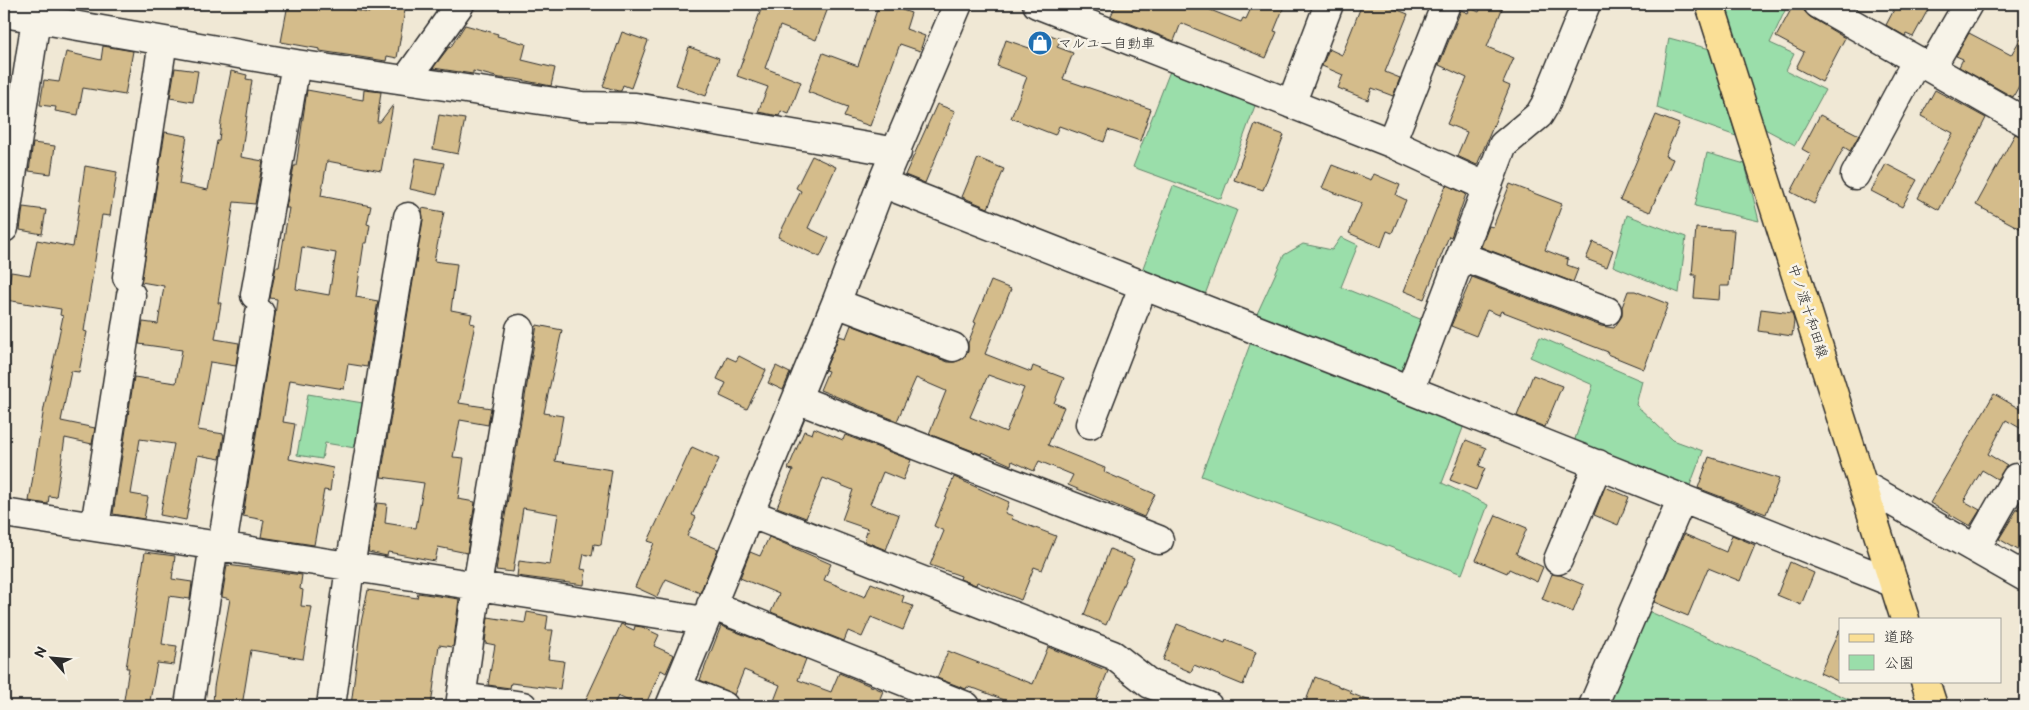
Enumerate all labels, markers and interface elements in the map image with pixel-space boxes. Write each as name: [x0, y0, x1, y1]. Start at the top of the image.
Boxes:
shop icon: マルユー自動車: [1027, 30, 1053, 56]
place label: マルユー自動車: [1058, 35, 1155, 52]
street label: 中ノ渡十和田線: [1785, 262, 1831, 360]
legend: [1839, 618, 2002, 682]
text: 道路: [1884, 628, 1914, 647]
north arrow: [28, 632, 78, 682]
text: N: [31, 644, 51, 661]
text: 公園: [1884, 654, 1914, 673]

